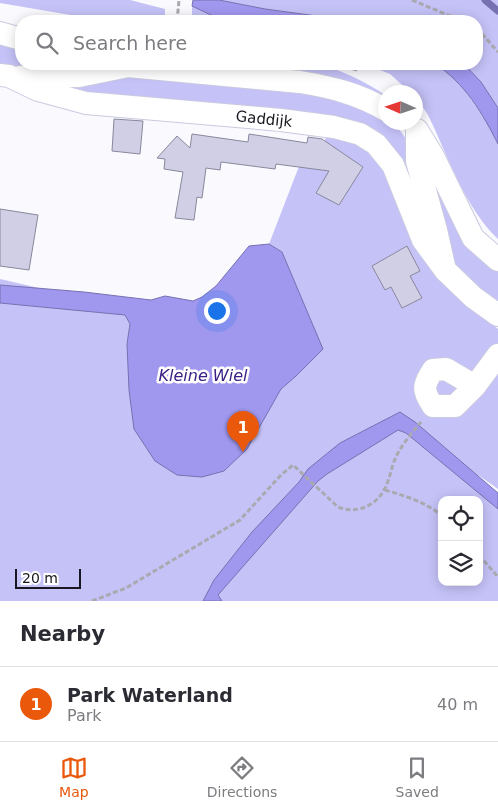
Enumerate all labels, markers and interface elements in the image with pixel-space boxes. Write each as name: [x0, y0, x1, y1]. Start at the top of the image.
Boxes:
search box: [15, 15, 483, 70]
icon: search: [33, 29, 61, 57]
text: Search here: [73, 32, 187, 54]
north arrow: [378, 85, 423, 130]
street label: Gaddijk: [235, 107, 294, 131]
your location: [204, 298, 230, 324]
water label: Kleine Wiel: [159, 366, 248, 385]
pin: 1: [227, 411, 259, 452]
map controls: [438, 496, 483, 586]
button: locate: [438, 496, 483, 541]
button: layers: [438, 541, 483, 586]
scale bar: [15, 566, 81, 589]
text: 20 m: [22, 570, 58, 586]
text: Nearby: [20, 622, 105, 646]
text: Park Waterland: [67, 684, 233, 706]
text: 1: [30, 695, 42, 714]
text: 40 m: [437, 695, 478, 714]
text: Park: [67, 706, 102, 725]
tab: Map: [59, 754, 89, 800]
tab: Directions: [207, 754, 277, 800]
tab: Saved: [396, 754, 439, 800]

